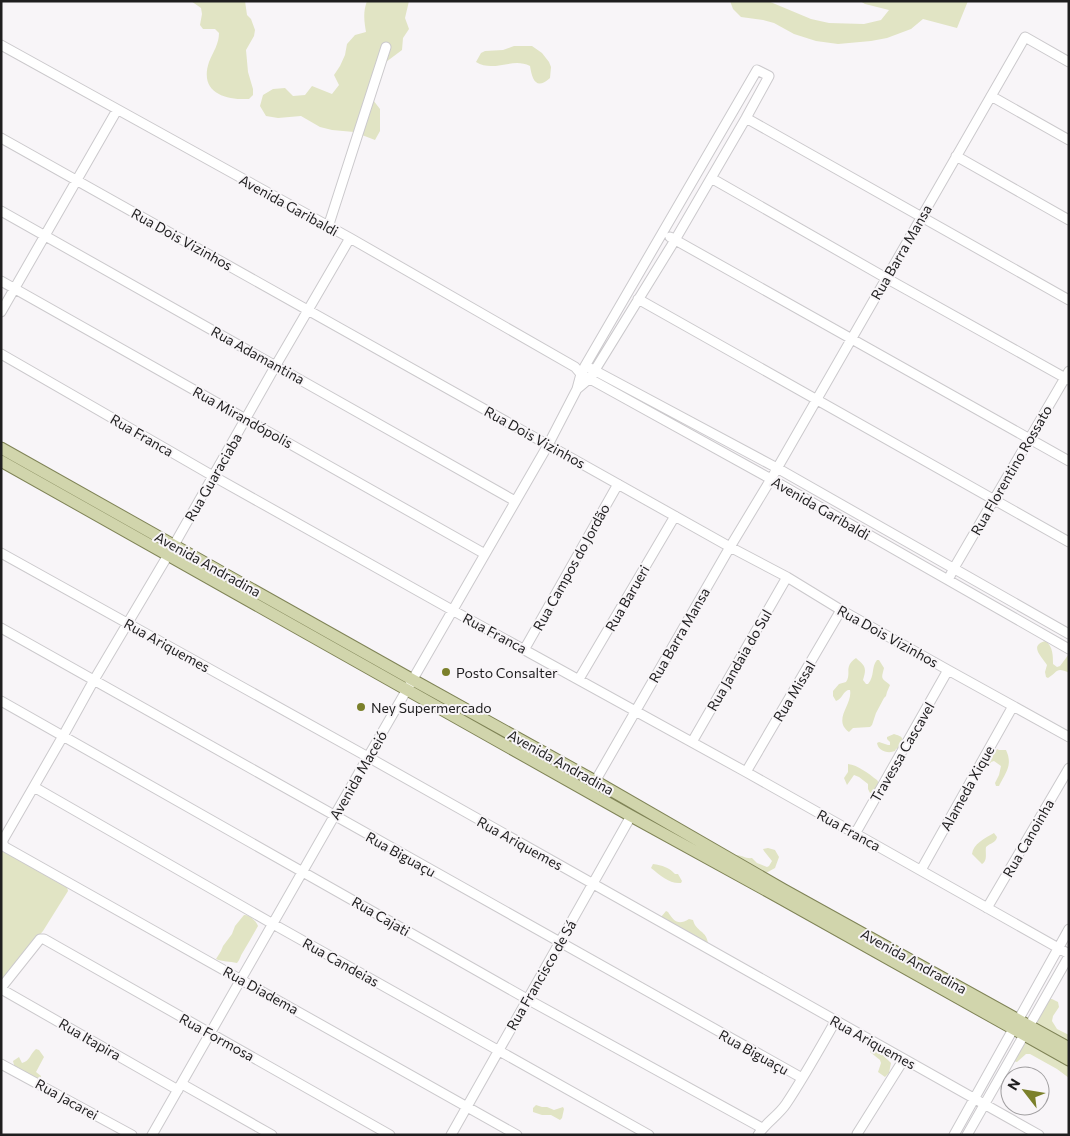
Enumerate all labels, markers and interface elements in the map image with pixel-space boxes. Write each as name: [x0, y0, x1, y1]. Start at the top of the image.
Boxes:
street label: Avenida Garibaldi: [236, 171, 342, 239]
street label: Rua Barra Mansa: [867, 201, 935, 303]
street label: Rua Dois Vizinhos: [129, 204, 235, 274]
street label: Rua Adamantina: [208, 322, 308, 388]
street label: Rua Mirandópolis: [190, 383, 296, 451]
street label: Rua Dois Vizinhos: [482, 402, 588, 472]
street label: Rua Florentino Rossato: [967, 402, 1055, 538]
street label: Rua Franca: [107, 410, 177, 460]
street label: Rua Guaraciaba: [181, 430, 245, 524]
street label: Avenida Garibaldi: [769, 473, 873, 543]
street label: Rua Campos do Jordão: [529, 501, 613, 633]
street label: Avenida Andradina: [152, 528, 264, 600]
street label: Rua Barueri: [601, 562, 653, 634]
street label: Rua Barra Mansa: [645, 584, 713, 686]
street label: Rua Dois Vizinhos: [835, 601, 941, 671]
street label: Rua Jandaia do Sul: [703, 606, 775, 714]
street label: Rua Franca: [460, 609, 530, 657]
street label: Rua Ariquemes: [121, 614, 213, 676]
street label: Rua Missal: [769, 658, 819, 724]
place label: Posto Consalter: [456, 664, 558, 681]
marker: Posto Consalter: [440, 666, 452, 678]
place label: Ney Supermercado: [371, 699, 492, 716]
street label: Travessa Cascavel: [866, 699, 938, 805]
marker: Ney Supermercado: [355, 701, 367, 713]
street label: Avenida Andradina: [505, 726, 617, 798]
street label: Avenida Maceió: [326, 727, 390, 823]
street label: Alameda Xique: [937, 742, 997, 834]
street label: Rua Canoinha: [999, 796, 1057, 880]
street label: Rua Franca: [814, 806, 884, 854]
street label: Rua Ariquemes: [474, 812, 566, 874]
street label: Rua Biguaçu: [363, 828, 439, 880]
street label: Rua Cajati: [349, 893, 413, 939]
street label: Rua Francisco de Sá: [503, 917, 579, 1033]
street label: Avenida Andradina: [858, 925, 970, 997]
street label: Rua Candeias: [300, 934, 382, 990]
street label: Rua Diadema: [220, 962, 302, 1018]
street label: Rua Formosa: [177, 1009, 257, 1065]
street label: Rua Ariquemes: [827, 1011, 919, 1073]
street label: Rua Itapira: [56, 1014, 124, 1064]
street label: Rua Biguaçu: [716, 1026, 792, 1078]
north arrow: [1000, 1066, 1050, 1116]
street label: Rua Jacarei: [33, 1075, 101, 1123]
text: N: [1003, 1075, 1023, 1093]

